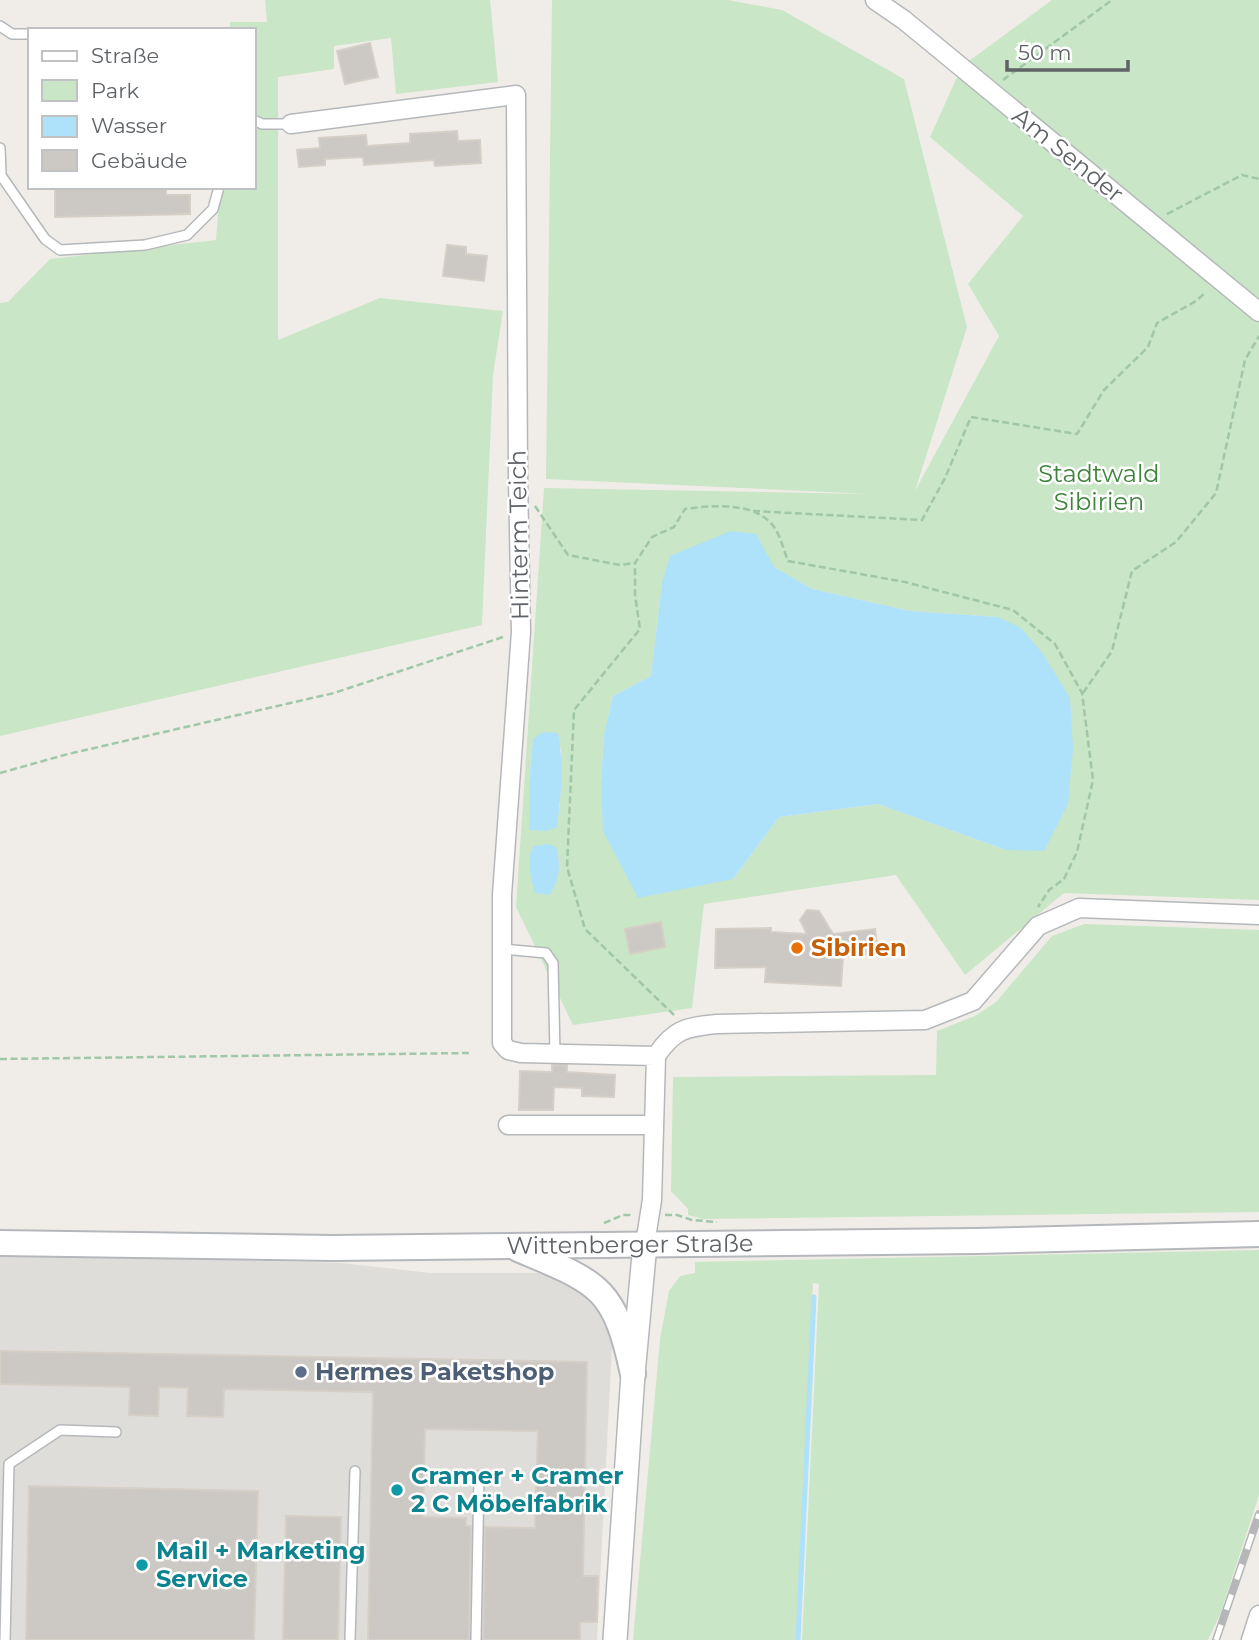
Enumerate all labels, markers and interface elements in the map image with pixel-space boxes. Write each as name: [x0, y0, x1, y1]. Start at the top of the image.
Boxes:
legend: [28, 28, 256, 189]
scale bar: [1007, 28, 1128, 72]
text: 50 m: [1018, 40, 1072, 65]
text: Straße: [91, 43, 159, 68]
text: Park: [91, 78, 139, 103]
street label: Am Sender: [1007, 101, 1130, 208]
text: Wasser: [91, 113, 167, 138]
text: Gebäude: [91, 148, 188, 173]
street label: Hinterm Teich: [503, 450, 534, 620]
park label: Stadtwald Sibirien: [1038, 459, 1160, 516]
place label: Sibirien: [811, 933, 907, 962]
marker: Sibirien: [789, 940, 805, 956]
street label: Wittenberger Straße: [506, 1228, 754, 1260]
place label: Hermes Paketshop: [315, 1357, 554, 1386]
marker: Hermes Paketshop: [293, 1364, 309, 1380]
place label: Cramer + Cramer 2 C Möbelfabrik: [411, 1461, 624, 1518]
marker: Cramer + Cramer 2 C Möbelfabrik: [389, 1482, 405, 1498]
place label: Mail + Marketing Service: [156, 1536, 366, 1593]
marker: Mail + Marketing Service: [134, 1557, 150, 1573]

